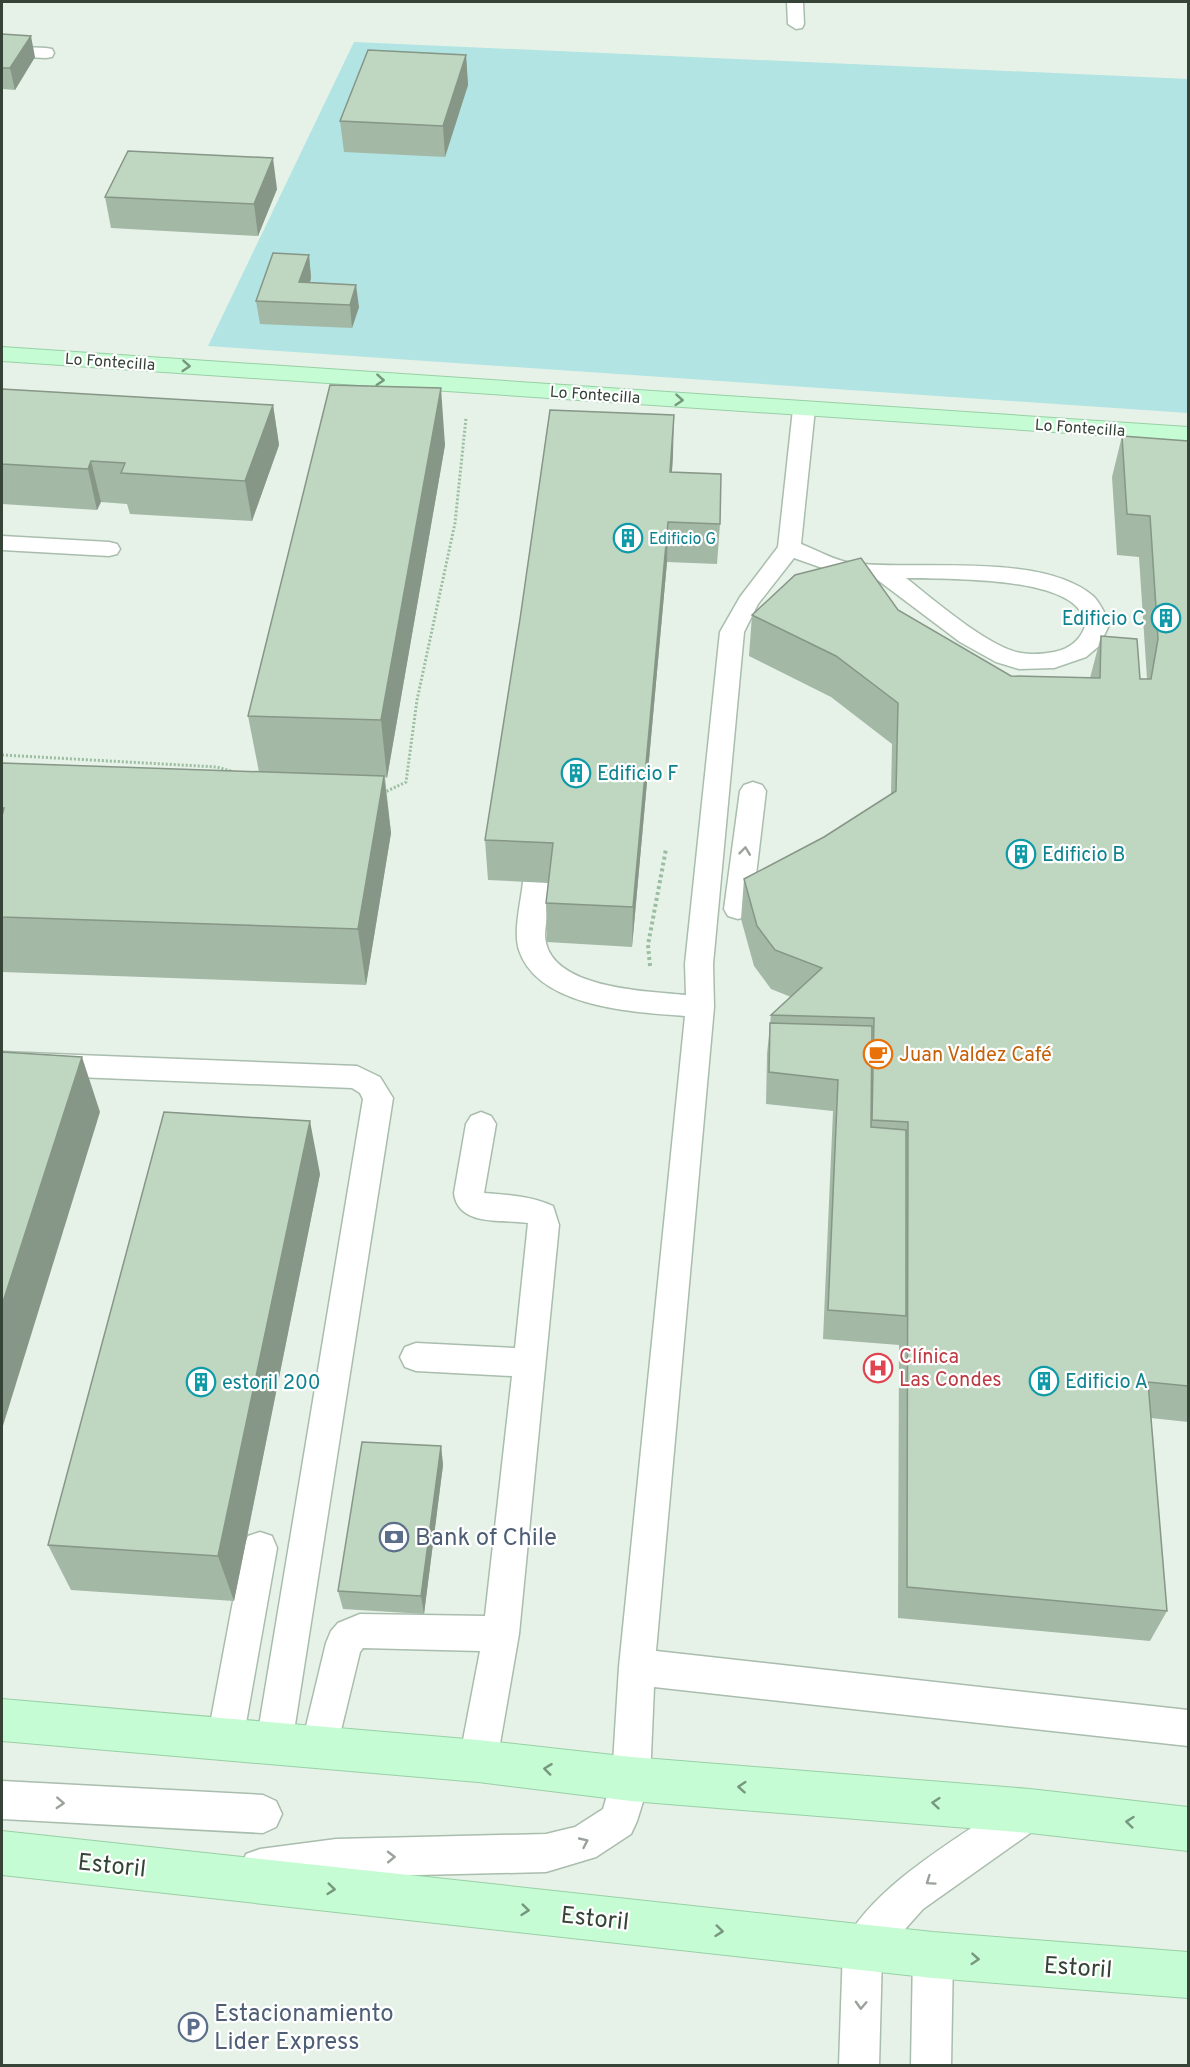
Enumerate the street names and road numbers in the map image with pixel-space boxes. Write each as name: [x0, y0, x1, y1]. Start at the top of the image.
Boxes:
street label: Lo Fontecilla: [64, 350, 156, 376]
street label: Lo Fontecilla: [549, 383, 641, 409]
street label: Lo Fontecilla: [1034, 416, 1126, 442]
street label: Estoril: [76, 1848, 148, 1885]
street label: Estoril: [559, 1901, 631, 1938]
street label: Estoril: [1043, 1952, 1113, 1986]

